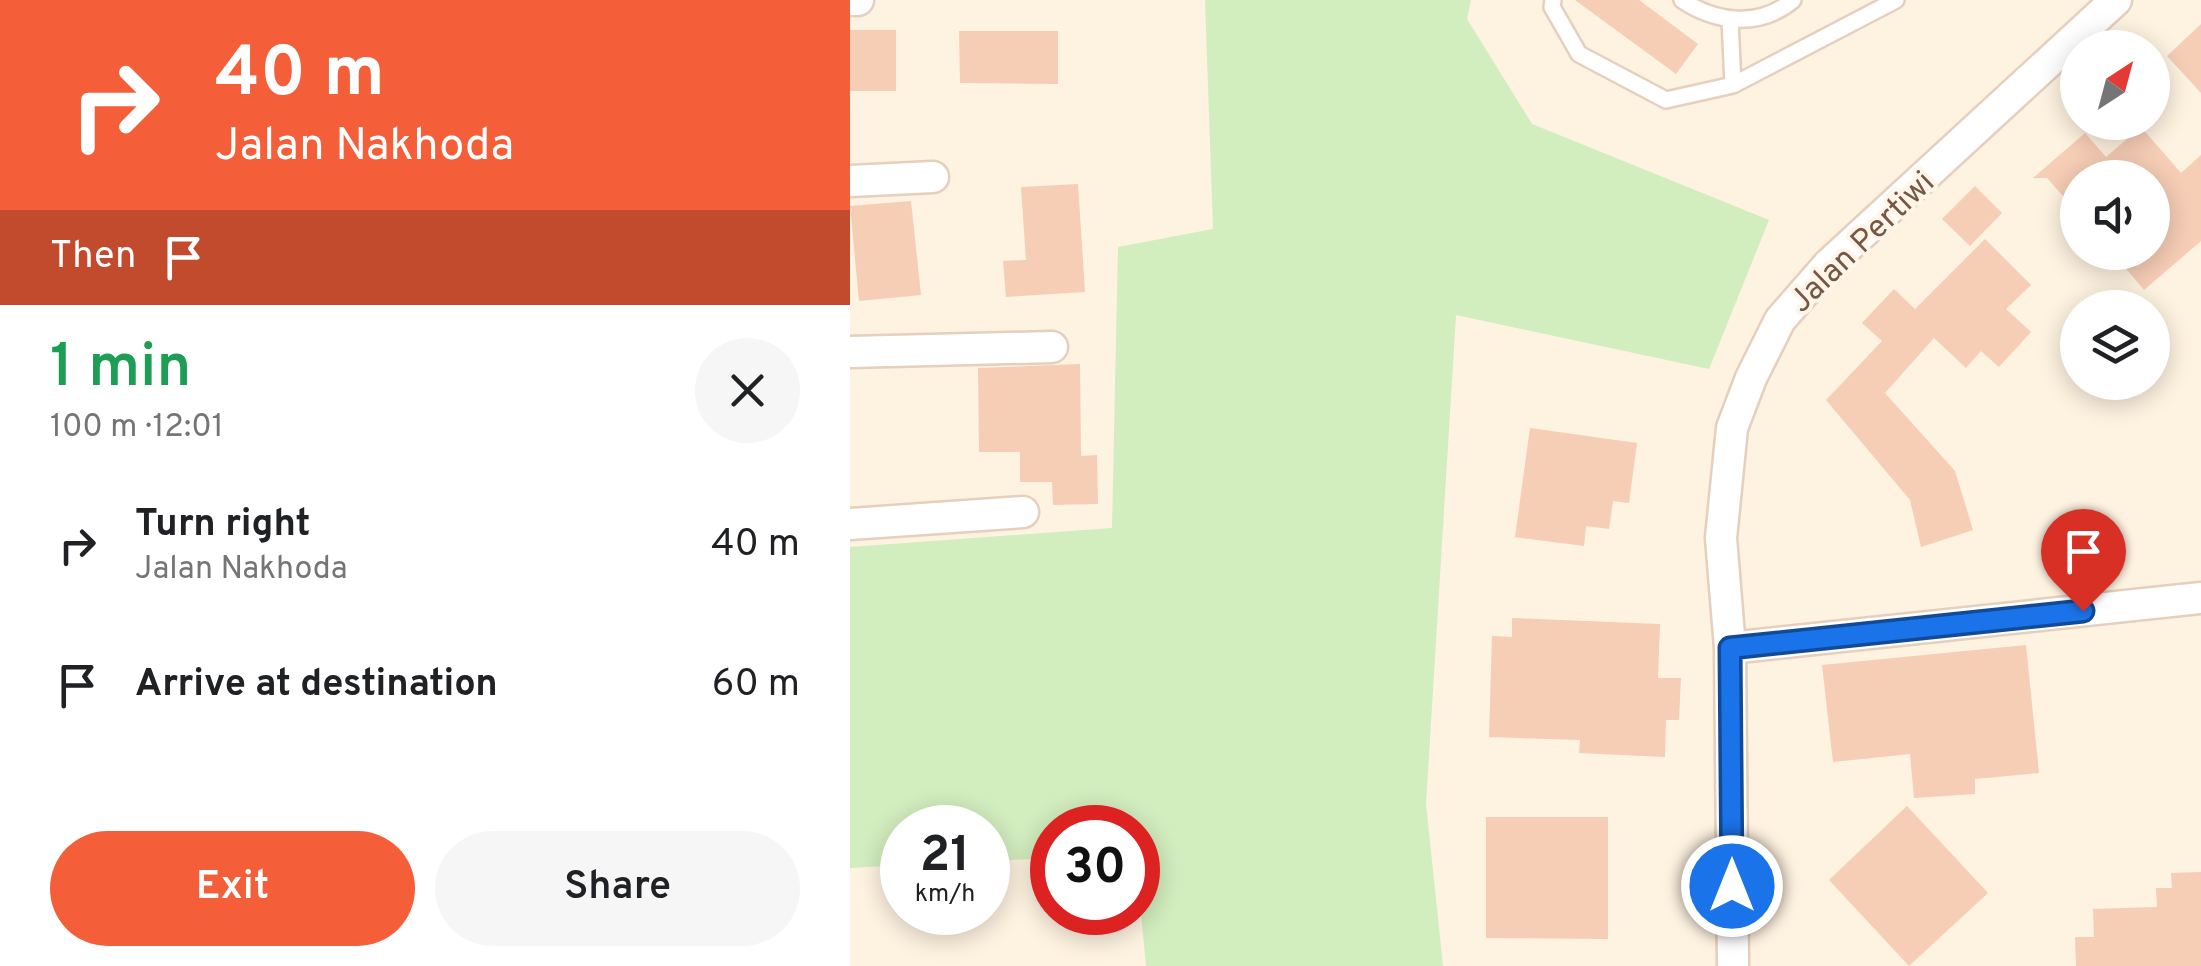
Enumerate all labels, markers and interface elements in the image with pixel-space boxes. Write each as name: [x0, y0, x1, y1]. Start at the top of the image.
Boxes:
north arrow: [2060, 30, 2170, 140]
map controls: [2060, 30, 2170, 400]
text: 40 m: [215, 32, 385, 121]
icon: right: [50, 40, 180, 170]
text: Jalan Nakhoda: [215, 119, 514, 176]
button: sound: [2060, 160, 2170, 270]
street label: Jalan Pertiwi: [1782, 164, 1944, 322]
icon: arrive: [156, 230, 211, 285]
text: Then: [50, 233, 136, 282]
button: layers: [2060, 290, 2170, 400]
text: 1 min: [50, 332, 191, 408]
button: close: [695, 338, 800, 443]
text: 100 m · 12:01: [50, 408, 224, 448]
text: Turn right: [135, 501, 310, 550]
pin: [2041, 509, 2126, 612]
icon: right: [50, 518, 105, 573]
text: 40 m: [711, 521, 800, 570]
icon: arrive: [2056, 524, 2111, 579]
text: Jalan Nakhoda: [135, 550, 348, 590]
icon: arrive: [50, 658, 105, 713]
text: Arrive at destination: [135, 661, 498, 710]
text: 60 m: [712, 661, 800, 710]
speed limit sign: 30: [1030, 805, 1160, 935]
text: 21: [920, 826, 970, 889]
button: Exit: [50, 831, 415, 946]
button: Share: [435, 831, 800, 946]
position arrow: [1680, 834, 1784, 938]
text: km/h: [915, 879, 975, 911]

